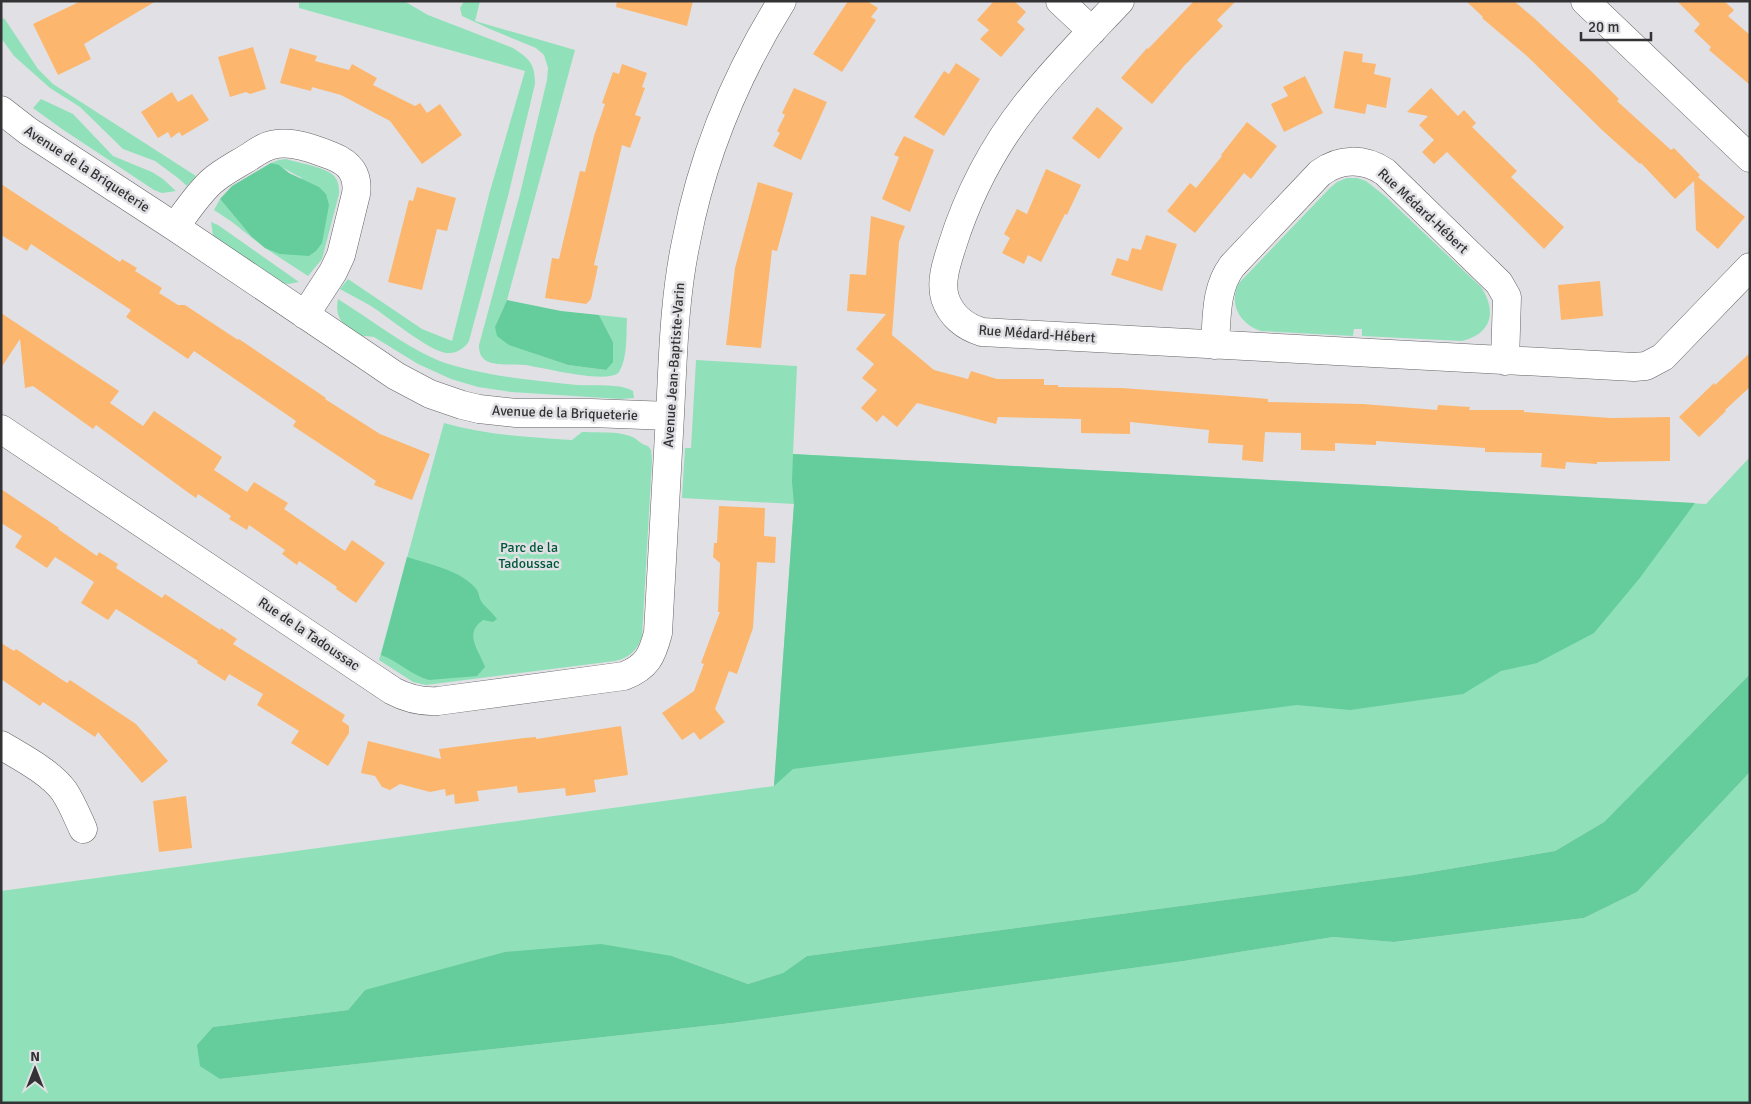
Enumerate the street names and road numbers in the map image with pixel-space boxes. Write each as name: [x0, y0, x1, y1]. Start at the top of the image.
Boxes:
street label: Avenue de la Briqueterie: [21, 122, 153, 216]
street label: Rue Médard-Hébert: [1374, 165, 1472, 257]
street label: Avenue Jean-Baptiste-Varin: [660, 282, 688, 448]
street label: Rue Médard-Hébert: [978, 321, 1096, 347]
street label: Avenue de la Briqueterie: [492, 402, 638, 424]
street label: Rue de la Tadoussac: [255, 594, 363, 674]

